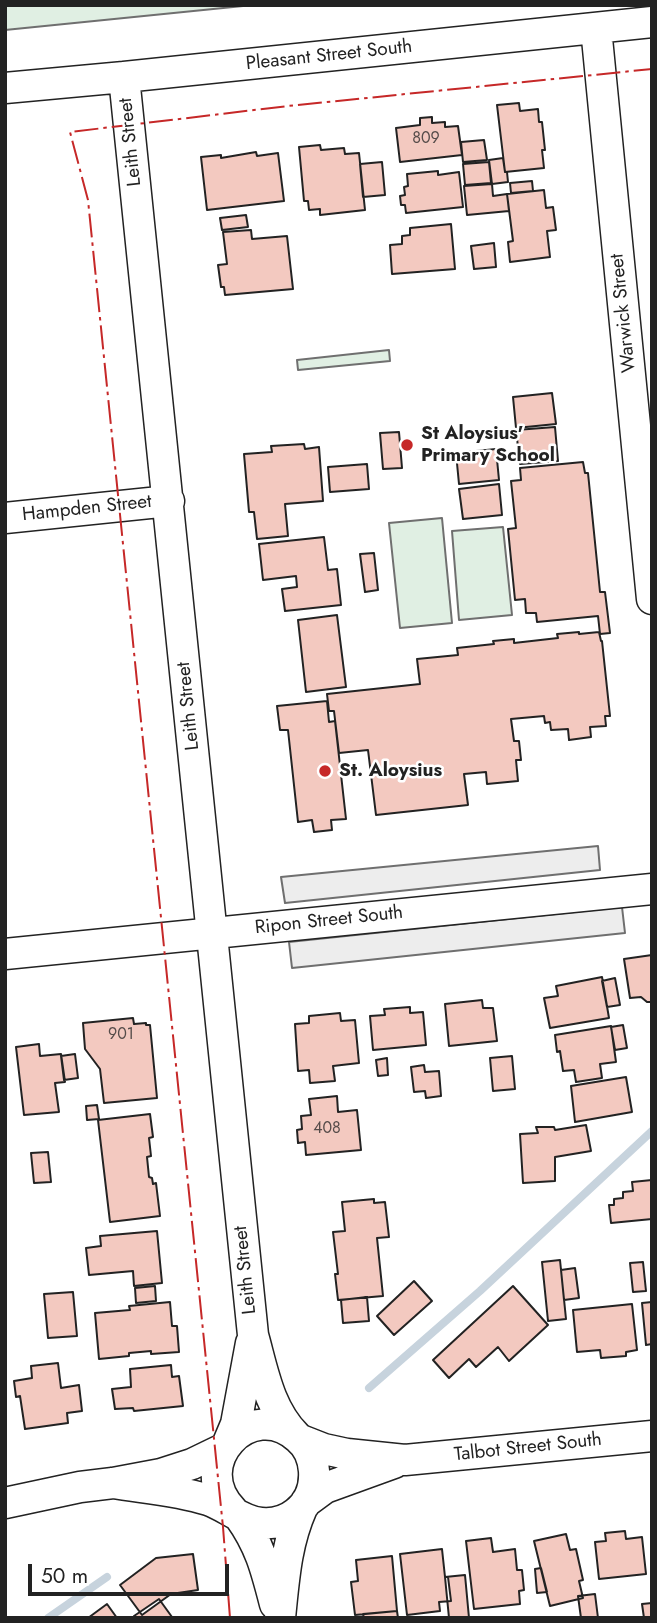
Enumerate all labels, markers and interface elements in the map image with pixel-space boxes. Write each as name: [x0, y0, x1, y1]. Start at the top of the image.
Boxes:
street label: Pleasant Street South: [245, 36, 413, 76]
street label: Leith Street: [115, 97, 147, 187]
house number: 809: [412, 129, 440, 149]
street label: Warwick Street: [606, 252, 642, 374]
place label: St Aloysius' Primary School: [421, 423, 555, 467]
marker: St Aloysius' Primary School: [399, 437, 415, 453]
street label: Hampden Street: [21, 491, 153, 527]
street label: Leith Street: [173, 661, 205, 751]
place label: St. Aloysius: [339, 760, 442, 782]
marker: St. Aloysius: [317, 763, 333, 779]
street label: Ripon Street South: [254, 902, 404, 940]
house number: 901: [108, 1025, 134, 1045]
house number: 408: [313, 1119, 341, 1139]
street label: Leith Street: [230, 1225, 262, 1315]
street label: Talbot Street South: [453, 1429, 603, 1467]
scale bar: [32, 1550, 233, 1594]
text: 50 m: [41, 1561, 88, 1591]

